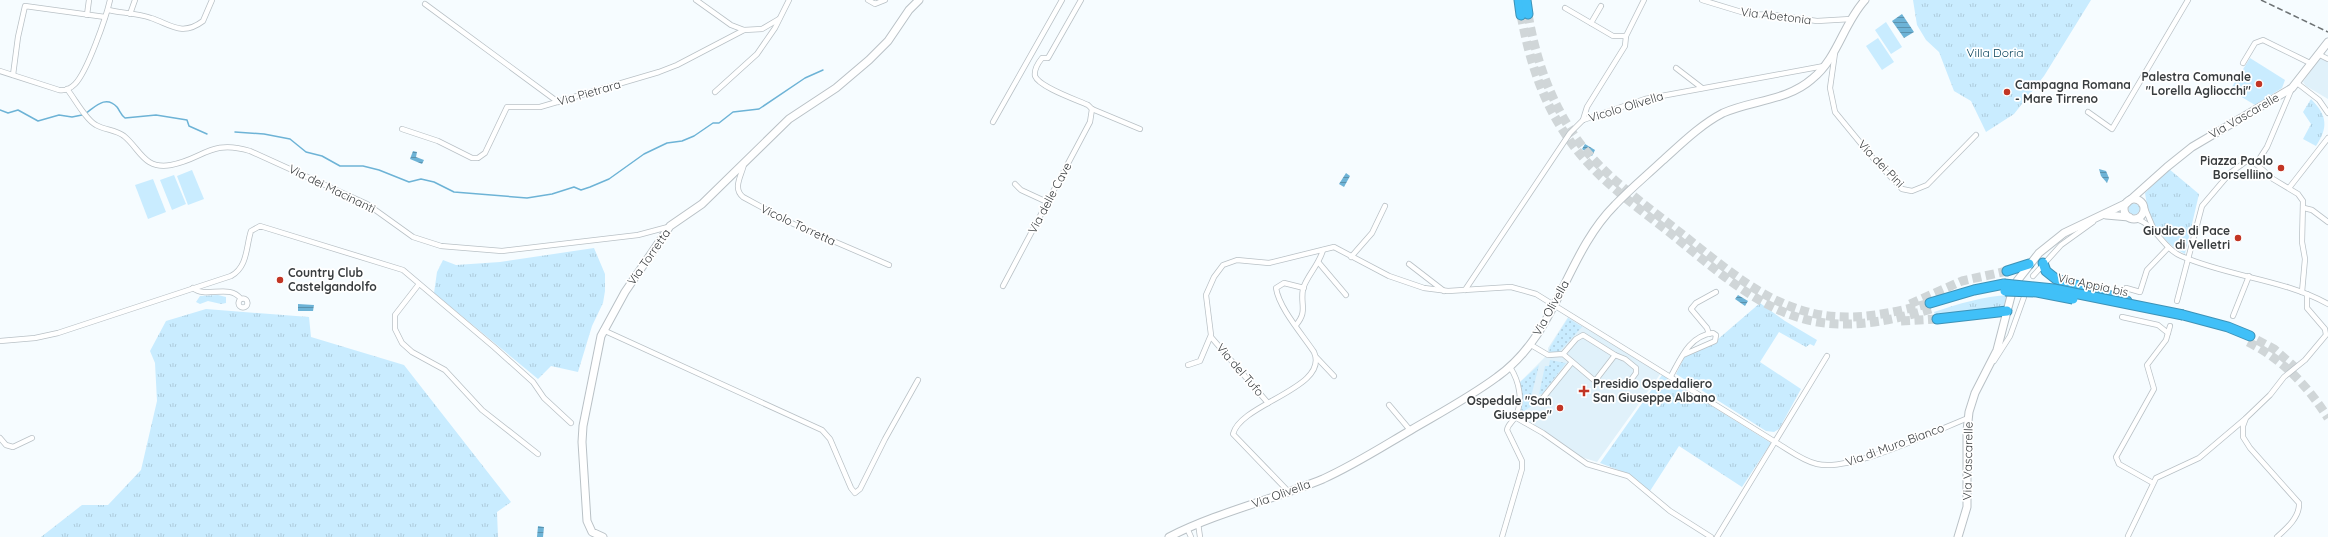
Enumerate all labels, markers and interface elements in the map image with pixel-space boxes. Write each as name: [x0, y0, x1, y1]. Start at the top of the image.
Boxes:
street label: Via Abetonia: [1740, 4, 1812, 27]
park label: Villa Doria: [1966, 45, 2024, 60]
place label: Palestra Comunale "Lorella Agliocchi": [2141, 69, 2251, 98]
street label: Via Pietrara: [555, 76, 622, 109]
place label: Campagna Romana - Mare Tirreno: [2015, 77, 2131, 106]
marker: Palestra Comunale "Lorella Agliocchi": [2254, 79, 2264, 89]
marker: Campagna Romana - Mare Tirreno: [2002, 87, 2012, 97]
street label: Vicolo Olivella: [1587, 88, 1665, 125]
street label: Via Vascarelle: [2206, 89, 2282, 142]
street label: Via dei Pini: [1855, 137, 1908, 191]
place label: Piazza Paolo Borselliino: [2200, 153, 2274, 182]
street label: Via delle Cave: [1024, 159, 1075, 236]
street label: Via dei Macinanti: [286, 161, 378, 216]
marker: Piazza Paolo Borselliino: [2276, 163, 2286, 173]
street label: Vicolo Torretta: [758, 201, 838, 249]
place label: Giudice di Pace di Velletri: [2143, 223, 2230, 252]
street label: Via Torretta: [624, 226, 673, 288]
marker: Giudice di Pace di Velletri: [2233, 233, 2243, 243]
place label: Country Club Castelgandolfo: [288, 265, 377, 294]
street label: Via Appia bis: [2056, 270, 2130, 299]
marker: Country Club Castelgandolfo: [275, 275, 285, 285]
street label: Via Olivella: [1529, 277, 1572, 338]
street label: Via del Tufo: [1213, 340, 1267, 399]
place label: Presidio Ospedaliero San Giuseppe Albano: [1593, 376, 1716, 405]
marker: Presidio Ospedaliero San Giuseppe Albano: [1578, 385, 1590, 397]
place label: Ospedale "San Giuseppe": [1467, 393, 1552, 422]
marker: Ospedale "San Giuseppe": [1555, 403, 1565, 413]
street label: Via di Muro Bianco: [1843, 420, 1946, 469]
street label: Via Vascarelle: [1959, 421, 1976, 500]
street label: Via Olivella: [1249, 476, 1312, 511]

